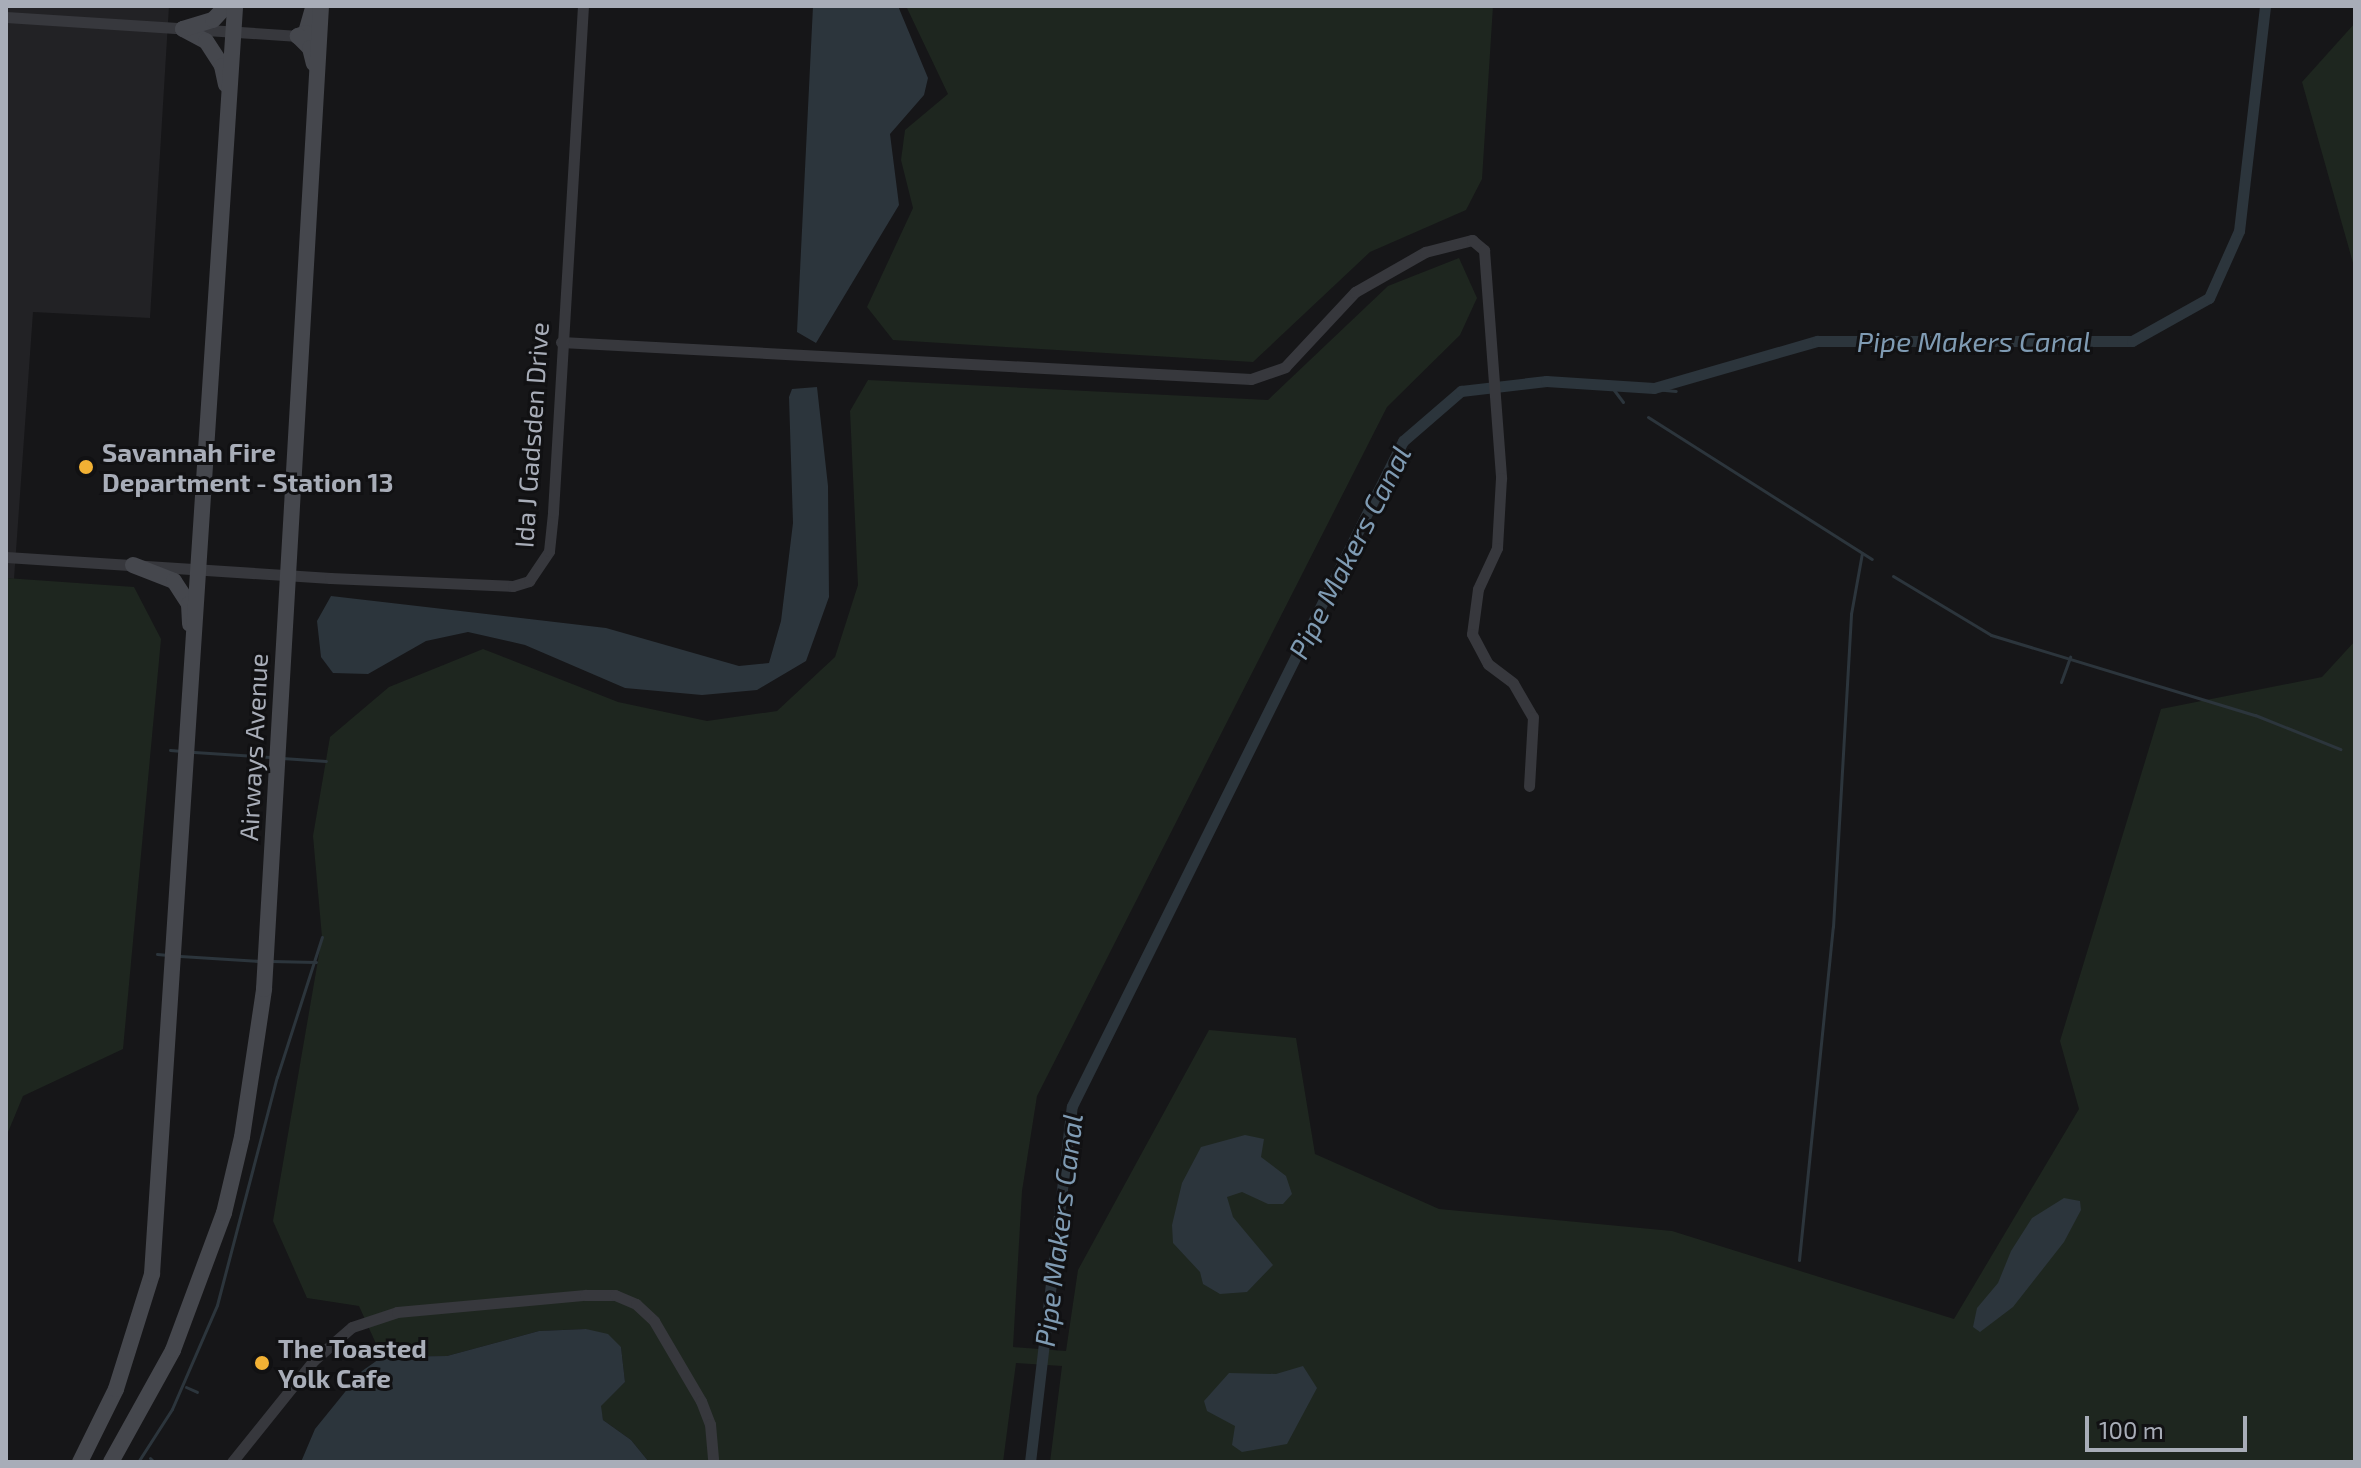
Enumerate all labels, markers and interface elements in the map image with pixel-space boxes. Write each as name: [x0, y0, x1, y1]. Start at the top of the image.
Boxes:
street label: Ida J Gadsden Drive: [508, 321, 554, 549]
water label: Pipe Makers Canal: [1857, 324, 2091, 358]
place label: Savannah Fire Department - Station 13: [102, 436, 393, 498]
water label: Pipe Makers Canal: [1281, 440, 1417, 664]
marker: Savannah Fire Department - Station 13: [77, 458, 95, 476]
street label: Airways Avenue: [232, 652, 274, 842]
water label: Pipe Makers Canal: [1027, 1112, 1089, 1348]
place label: The Toasted Yolk Cafe: [278, 1332, 427, 1394]
marker: The Toasted Yolk Cafe: [253, 1354, 271, 1372]
scale bar: [2089, 1400, 2251, 1450]
text: 100 m: [2099, 1415, 2164, 1444]

